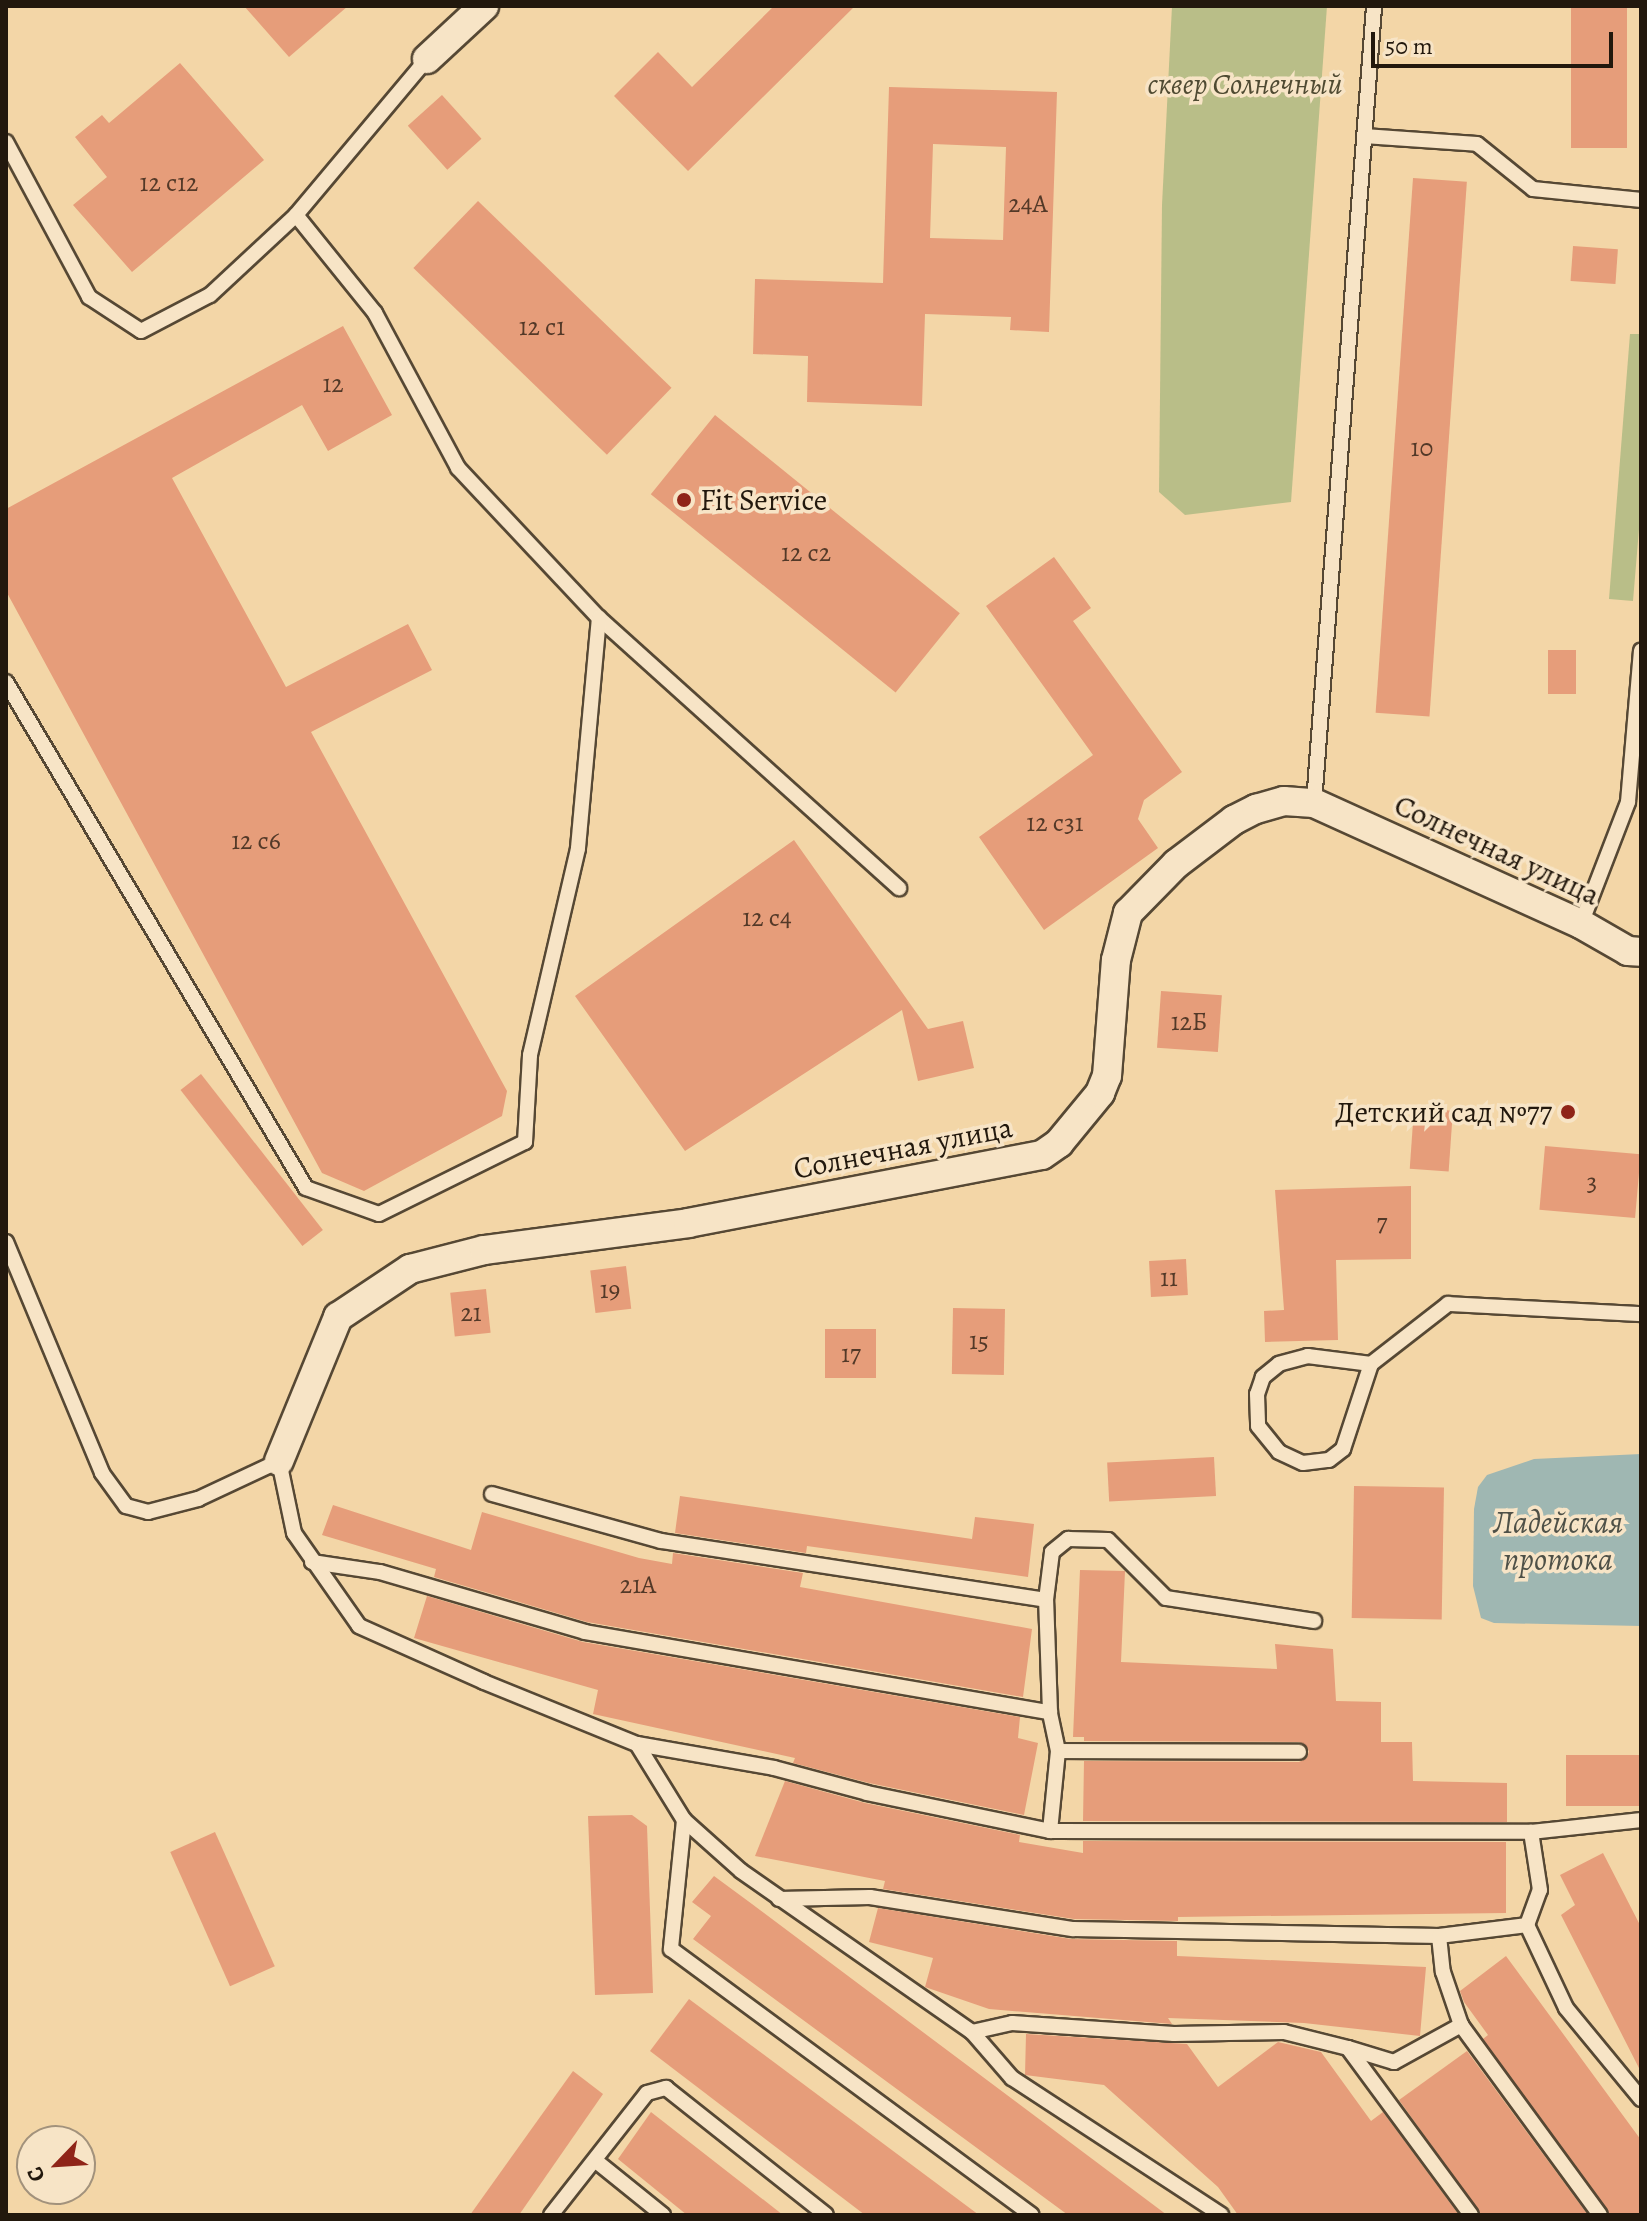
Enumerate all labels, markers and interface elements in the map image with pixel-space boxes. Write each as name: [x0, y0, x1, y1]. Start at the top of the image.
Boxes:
scale bar: [1375, 16, 1617, 66]
text: 50 m: [1385, 30, 1433, 62]
park label: сквер Солнечный: [1148, 66, 1342, 102]
house number: 12 с12: [140, 167, 198, 199]
house number: 24А: [1008, 188, 1048, 220]
house number: 12 с1: [519, 311, 565, 343]
house number: 12: [322, 368, 344, 400]
house number: 10: [1411, 432, 1433, 464]
place label: Fit Service: [700, 482, 827, 518]
marker: Fit Service: [675, 491, 693, 509]
house number: 12 с2: [781, 537, 831, 569]
street label: Солнечная улица: [1389, 787, 1605, 913]
house number: 12 с31: [1026, 807, 1084, 839]
house number: 12 с6: [231, 825, 281, 857]
house number: 12 с4: [742, 902, 792, 934]
house number: 12Б: [1171, 1006, 1207, 1038]
place label: Детский сад №77: [1335, 1094, 1552, 1130]
marker: Детский сад №77: [1559, 1103, 1577, 1121]
street label: Солнечная улица: [791, 1109, 1015, 1187]
house number: 3: [1587, 1166, 1597, 1198]
house number: 7: [1377, 1207, 1387, 1239]
house number: 11: [1160, 1262, 1178, 1294]
house number: 19: [600, 1274, 620, 1306]
house number: 21: [460, 1297, 482, 1329]
house number: 15: [969, 1325, 989, 1357]
house number: 17: [841, 1338, 861, 1370]
water label: Ладейская протока: [1493, 1504, 1623, 1579]
house number: 21А: [620, 1569, 656, 1601]
north arrow: [16, 2125, 96, 2205]
text: С: [20, 2162, 53, 2187]

